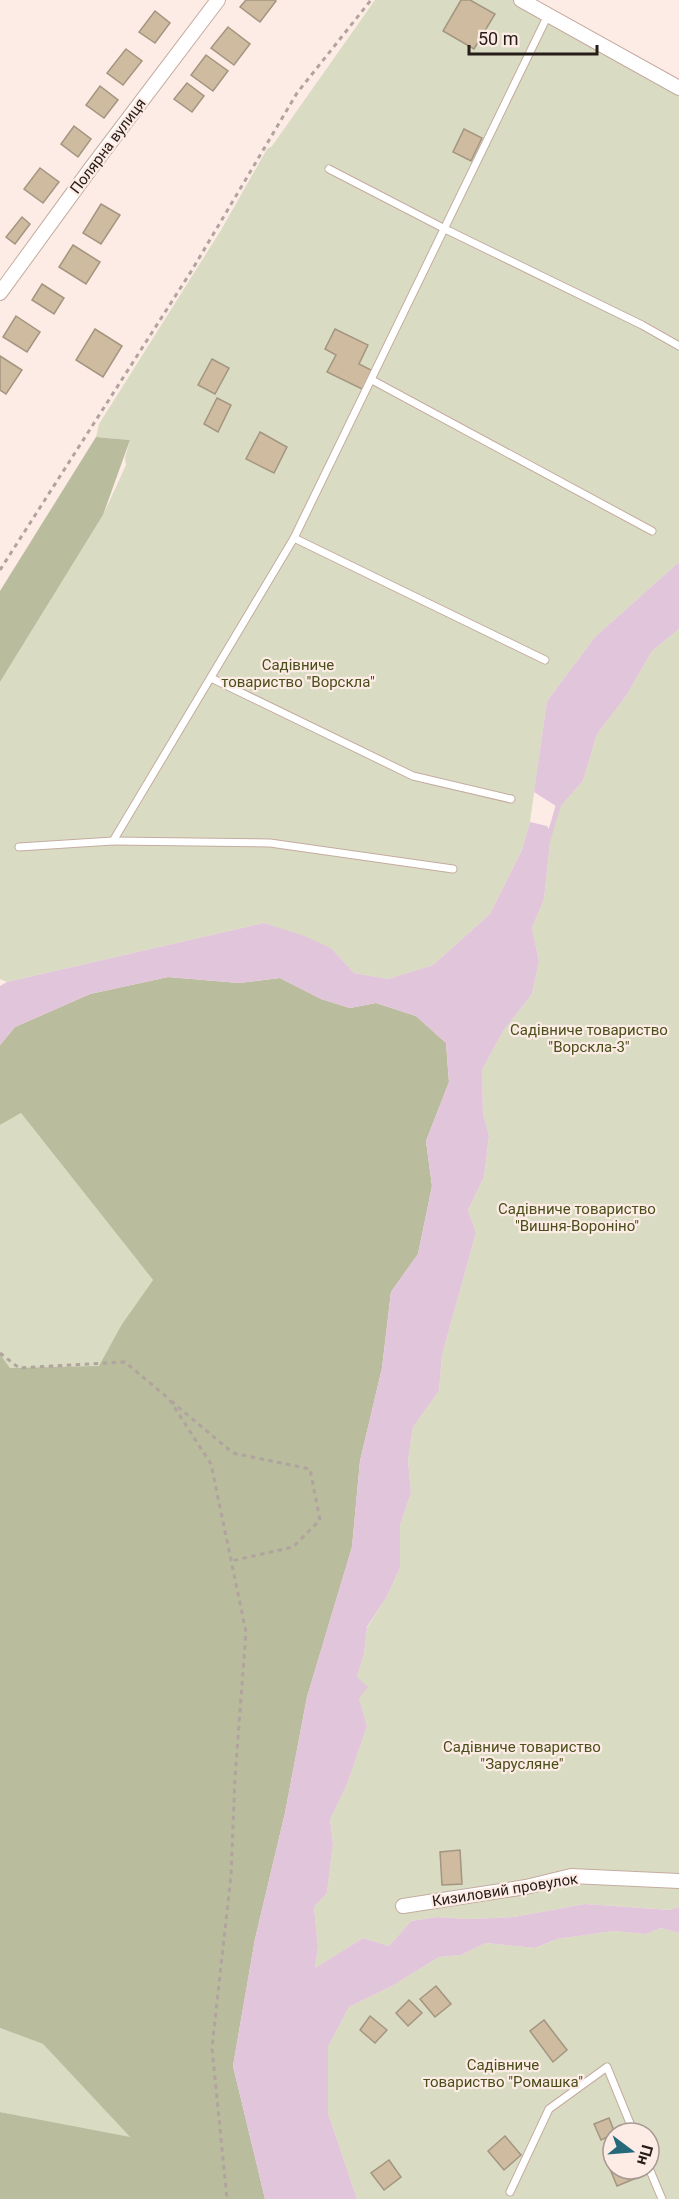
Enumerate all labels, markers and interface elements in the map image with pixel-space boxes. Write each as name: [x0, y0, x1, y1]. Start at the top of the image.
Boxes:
scale bar: [469, 18, 596, 56]
text: 50 m: [478, 28, 518, 49]
street label: Полярна вулиця: [66, 95, 150, 197]
park label: Садівниче товариство "Ворскла": [221, 656, 375, 691]
park label: Садівниче товариство "Ворскла-3": [510, 1021, 668, 1056]
park label: Садівниче товариство "Вишня-Вороніно": [498, 1200, 656, 1235]
park label: Садівниче товариство "Зарусляне": [443, 1738, 601, 1773]
street label: Кизиловий провулок: [431, 1870, 579, 1910]
park label: Садівниче товариство "Ромашка": [423, 2056, 583, 2091]
north arrow: [601, 2121, 661, 2181]
text: Пн: [633, 2143, 657, 2167]

